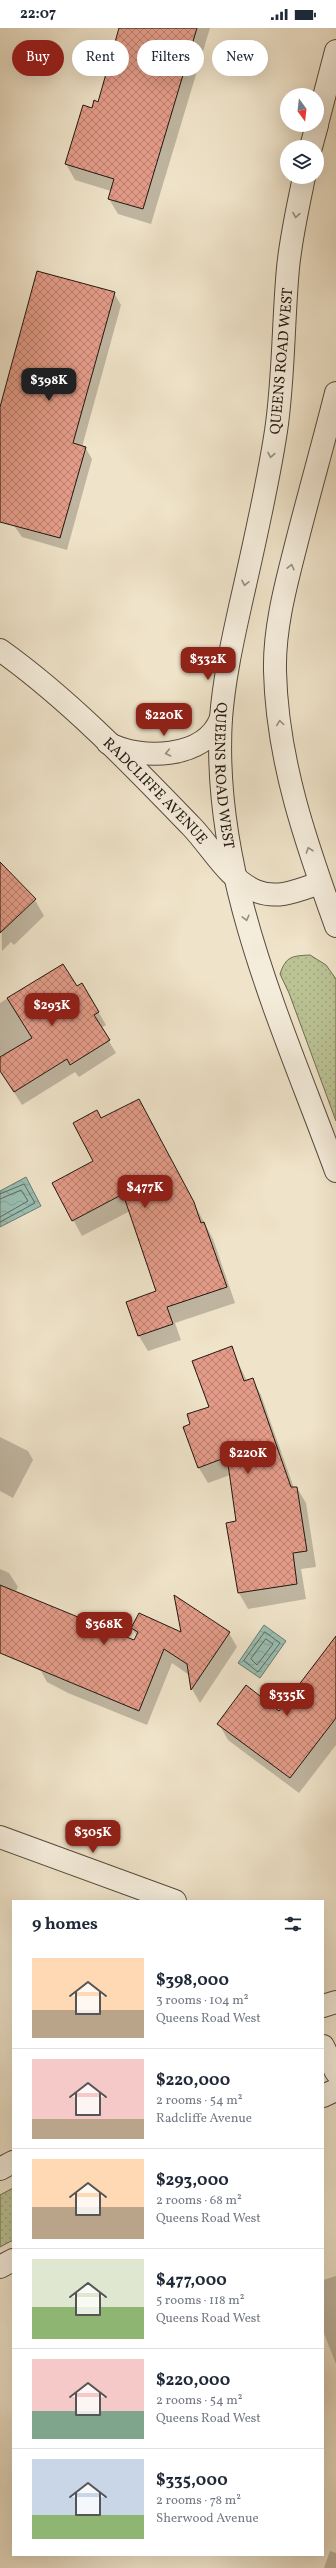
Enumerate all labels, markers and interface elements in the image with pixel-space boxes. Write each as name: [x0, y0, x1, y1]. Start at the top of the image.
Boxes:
text: 22:07: [20, 4, 56, 25]
chip: Buy: [12, 40, 64, 76]
chip: Rent: [72, 40, 129, 76]
chip: Filters: [137, 40, 204, 76]
chip: New: [212, 40, 268, 76]
north arrow: [280, 88, 324, 132]
map controls: [280, 88, 324, 184]
button: layers: [280, 140, 324, 184]
one-way arrow: [293, 212, 301, 218]
street label: QUEENS ROAD WEST: [266, 287, 299, 435]
pin: $398K: [21, 368, 77, 402]
text: $398K: [30, 372, 68, 390]
one-way arrow: [267, 452, 276, 459]
one-way arrow: [286, 564, 294, 570]
one-way arrow: [242, 580, 250, 586]
pin: $332K: [180, 647, 236, 681]
text: $332K: [190, 651, 226, 669]
street label: QUEENS ROAD WEST: [208, 701, 239, 851]
pin: $220K: [136, 703, 192, 737]
text: $220K: [145, 707, 183, 725]
one-way arrow: [275, 720, 284, 726]
street label: RADCLIFFE AVENUE: [98, 733, 212, 849]
one-way arrow: [165, 748, 171, 756]
one-way arrow: [305, 846, 313, 853]
one-way arrow: [241, 914, 250, 921]
pin: $293K: [24, 993, 80, 1027]
text: $293K: [33, 997, 71, 1015]
pin: $477K: [117, 1175, 173, 1209]
text: $477K: [127, 1179, 163, 1197]
pin: $220K: [220, 1441, 276, 1475]
text: $220K: [229, 1445, 267, 1463]
pin: $368K: [76, 1612, 132, 1646]
text: $368K: [85, 1616, 123, 1634]
pin: $335K: [259, 1683, 315, 1717]
text: $335K: [269, 1687, 305, 1705]
pin: $305K: [65, 1820, 121, 1854]
text: $305K: [74, 1824, 112, 1842]
text: 9 homes: [32, 1913, 98, 1936]
icon: filters: [282, 1913, 304, 1935]
text: $398,000: [156, 1969, 229, 1992]
icon: home: [64, 1974, 112, 2022]
text: 3 rooms · 104 m²: [156, 1992, 249, 2010]
text: Queens Road West: [156, 2010, 261, 2028]
text: $220,000: [156, 2069, 230, 2092]
icon: home: [64, 2075, 112, 2123]
text: 2 rooms · 54 m²: [156, 2092, 243, 2110]
text: Radcliffe Avenue: [156, 2110, 252, 2128]
text: $293,000: [156, 2169, 229, 2192]
icon: home: [64, 2175, 112, 2223]
text: 2 rooms · 68 m²: [156, 2192, 242, 2210]
text: Queens Road West: [156, 2210, 261, 2228]
text: $477,000: [156, 2269, 227, 2292]
icon: home: [64, 2275, 112, 2323]
text: 5 rooms · 118 m²: [156, 2292, 245, 2310]
text: Queens Road West: [156, 2310, 261, 2328]
text: $220,000: [156, 2369, 230, 2392]
icon: home: [64, 2375, 112, 2423]
text: 2 rooms · 54 m²: [156, 2392, 243, 2410]
text: Queens Road West: [156, 2410, 261, 2428]
text: $335,000: [156, 2469, 228, 2492]
icon: home: [64, 2475, 112, 2523]
text: 2 rooms · 78 m²: [156, 2492, 241, 2510]
text: Sherwood Avenue: [156, 2510, 259, 2528]

